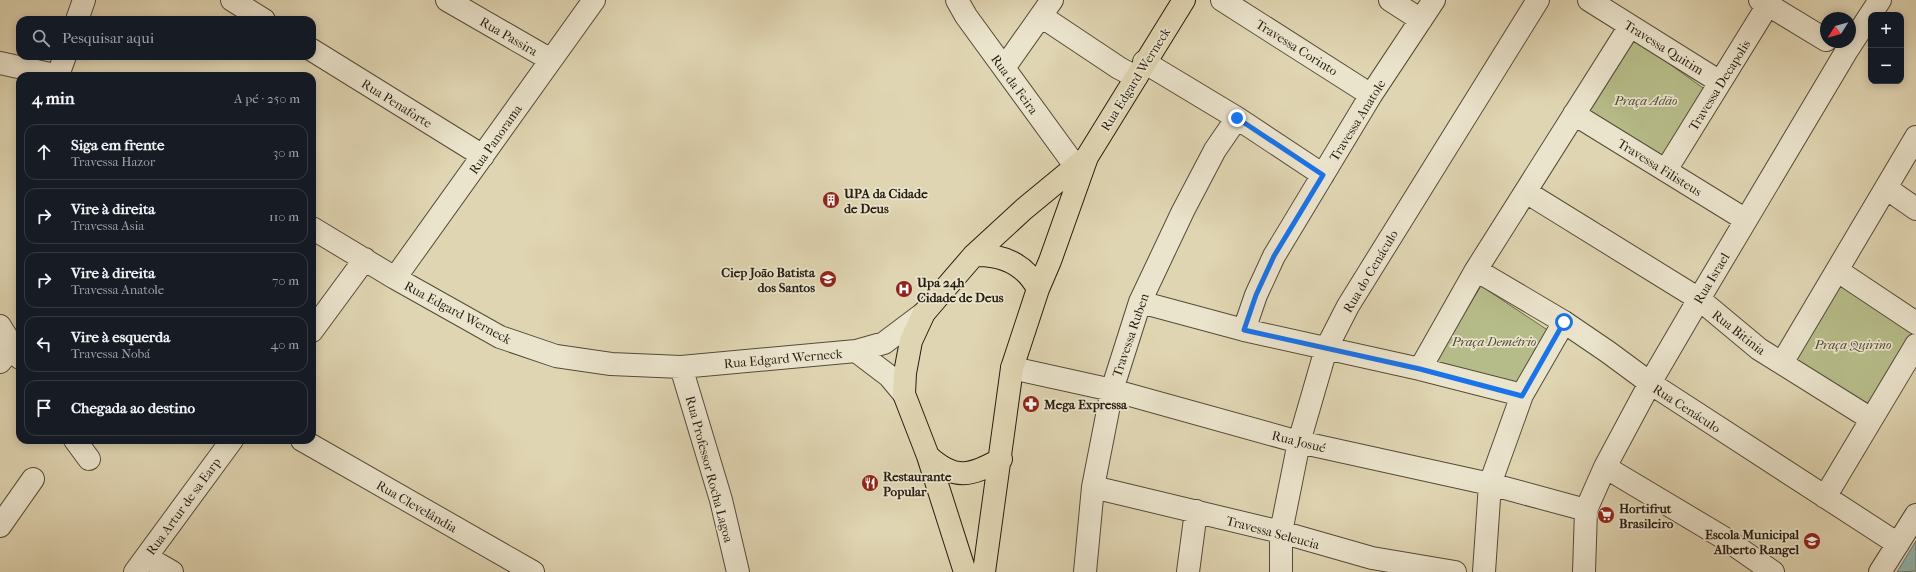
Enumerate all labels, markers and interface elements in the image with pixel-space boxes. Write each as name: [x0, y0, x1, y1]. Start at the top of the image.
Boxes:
north arrow: [1820, 12, 1856, 48]
map controls: [1868, 12, 1904, 84]
button: +: [1868, 12, 1904, 48]
street label: Rua Passira: [477, 14, 541, 59]
search box: [16, 16, 316, 60]
street label: Travessa Corinto: [1253, 16, 1341, 79]
street label: Travessa Quitim: [1621, 17, 1706, 78]
street label: Rua Edgard Werneck: [1098, 25, 1173, 134]
icon: search: [30, 27, 52, 49]
text: Pesquisar aqui: [62, 29, 154, 47]
street label: Travessa Decapolis: [1685, 37, 1753, 133]
button: −: [1868, 48, 1904, 84]
street label: Rua da Feira: [988, 52, 1042, 118]
street label: Rua Penaforte: [359, 76, 435, 131]
street label: Travessa Anatole: [1326, 76, 1389, 164]
text: 4 min: [32, 88, 75, 108]
text: A pé · 250 m: [234, 91, 300, 106]
park label: Praça Adão: [1613, 93, 1678, 108]
street label: Rua Panorama: [466, 101, 525, 177]
route end: [1228, 109, 1246, 127]
street label: Travessa Filisteus: [1615, 135, 1705, 199]
text: Siga em frente: [71, 136, 164, 154]
icon: ahead: [33, 141, 55, 163]
text: 30 m: [273, 145, 299, 160]
text: Travessa Hazor: [71, 154, 155, 169]
place label: UPA da Cidade de Deus: [843, 186, 928, 216]
building icon: UPA da Cidade de Deus: [821, 190, 841, 210]
text: Vire à direita: [71, 200, 155, 218]
icon: right: [33, 205, 55, 227]
text: 110 m: [269, 209, 299, 224]
text: Travessa Asia: [71, 218, 144, 233]
street label: Rua do Cenáculo: [1340, 227, 1401, 315]
street label: Rua Israel: [1690, 250, 1733, 306]
text: Vire à direita: [71, 264, 155, 282]
place label: Ciep João Batista dos Santos: [721, 265, 816, 295]
icon: right: [33, 269, 55, 291]
school or university icon: Ciep João Batista dos Santos: [818, 269, 838, 289]
text: 70 m: [272, 273, 299, 288]
place label: Upa 24h Cidade de Deus: [916, 275, 1004, 305]
street label: Rua Edgard Werneck: [402, 278, 514, 347]
hospital icon: Upa 24h Cidade de Deus: [894, 279, 914, 299]
text: Travessa Anatole: [71, 282, 164, 297]
street label: Travessa Ruben: [1109, 291, 1152, 379]
street label: Rua Bitinia: [1709, 307, 1769, 358]
route start: [1555, 313, 1573, 331]
text: Vire à esquerda: [71, 328, 170, 346]
icon: left: [33, 333, 55, 355]
park label: Praça Demétrio: [1451, 334, 1537, 349]
text: 40 m: [271, 337, 299, 352]
park label: Praça Quirino: [1813, 337, 1892, 353]
text: Travessa Nobá: [71, 346, 150, 361]
street label: Rua Edgard Werneck: [723, 346, 843, 371]
street label: Rua Cenáculo: [1650, 381, 1724, 436]
street label: Rua Professor Rocha Lagoa: [683, 394, 737, 545]
pharmacy icon: Mega Expressa: [1021, 394, 1041, 414]
icon: arrive: [33, 397, 55, 419]
place label: Mega Expressa: [1043, 397, 1128, 413]
text: Chegada ao destino: [71, 399, 195, 417]
street label: Rua Josué: [1270, 428, 1328, 456]
street label: Rua Artur de sa Earp: [143, 455, 224, 558]
place label: Restaurante Popular: [883, 469, 952, 500]
restaurant icon: Restaurante Popular: [860, 473, 880, 493]
street label: Rua Clevelândia: [374, 477, 461, 536]
place label: Hortifrut Brasileiro: [1619, 501, 1674, 531]
supermarket icon: Hortifrut Brasileiro: [1596, 505, 1616, 525]
street label: Travessa Seleucia: [1225, 513, 1322, 552]
place label: Escola Municipal Alberto Rangel: [1705, 527, 1799, 558]
school or university icon: Escola Municipal Alberto Rangel: [1802, 531, 1822, 551]

